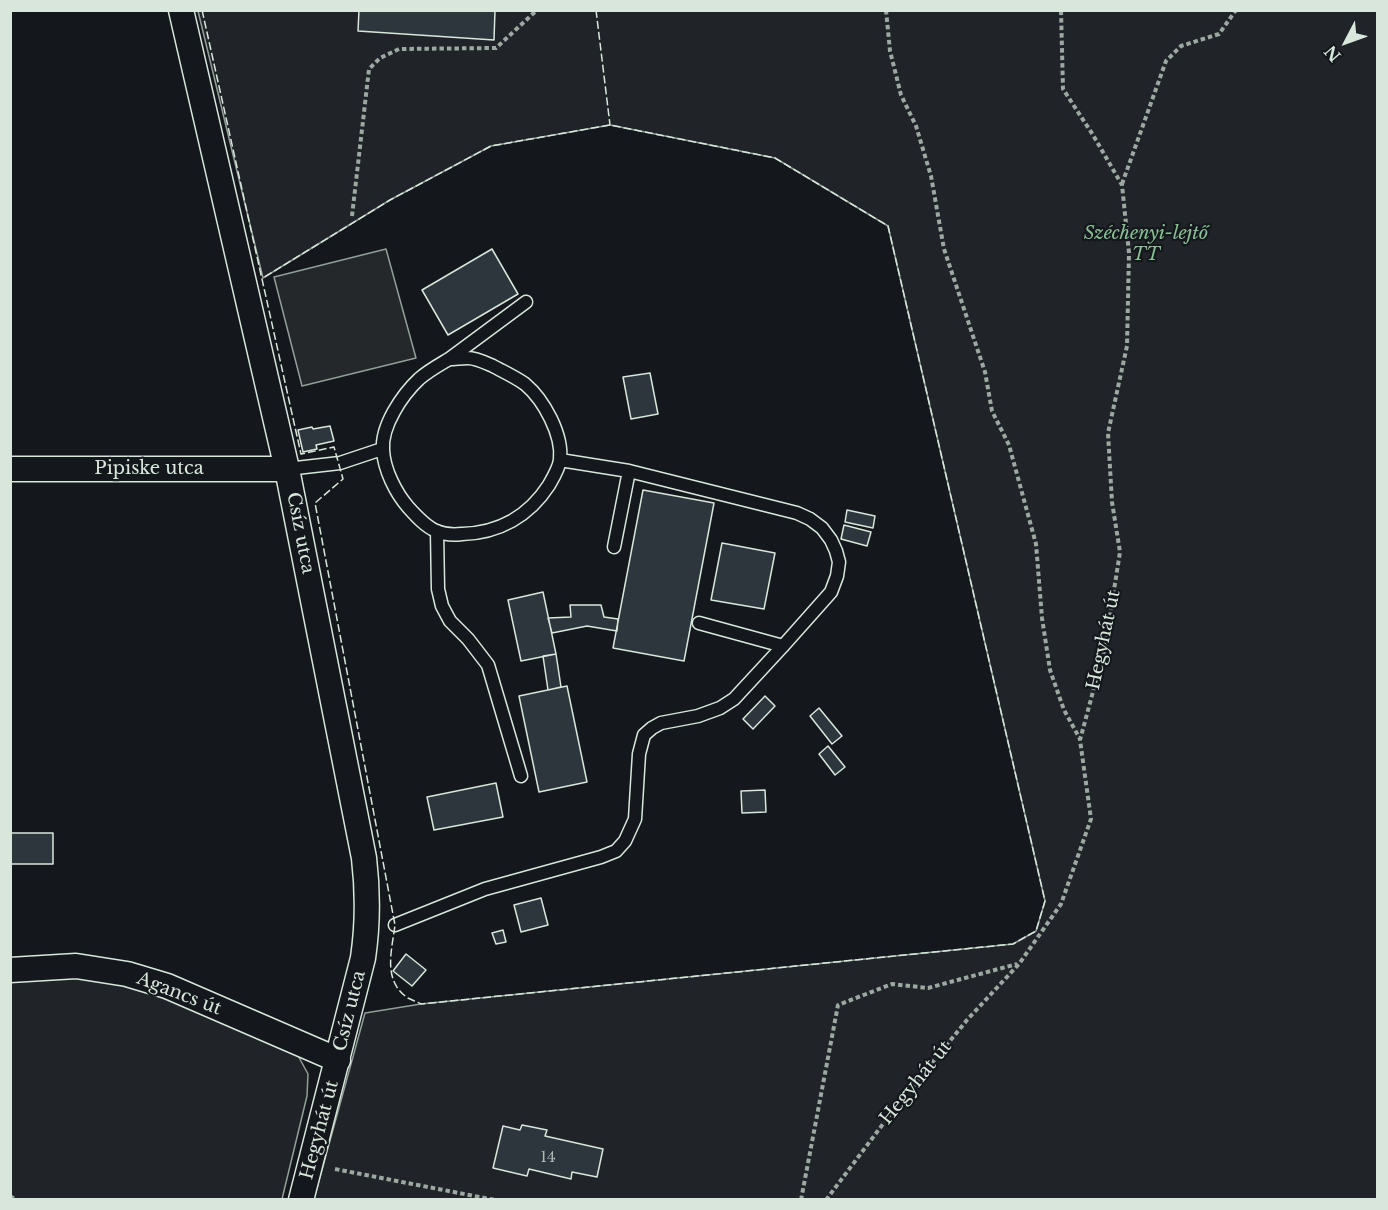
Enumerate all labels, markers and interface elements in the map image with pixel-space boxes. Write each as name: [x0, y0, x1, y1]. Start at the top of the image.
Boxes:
north arrow: [1316, 12, 1376, 72]
text: N: [1320, 42, 1345, 66]
park label: Széchenyi-lejtő TT: [1084, 223, 1208, 266]
street label: Pipiske utca: [94, 458, 204, 480]
street label: Csíz utca: [282, 490, 318, 576]
street label: Hegyhát út: [1083, 588, 1125, 692]
street label: Agancs út: [134, 968, 224, 1020]
street label: Csíz utca: [330, 968, 370, 1054]
street label: Hegyhát út: [876, 1037, 956, 1129]
street label: Hegyhát út: [296, 1078, 344, 1182]
house number: 14: [540, 1149, 556, 1167]

